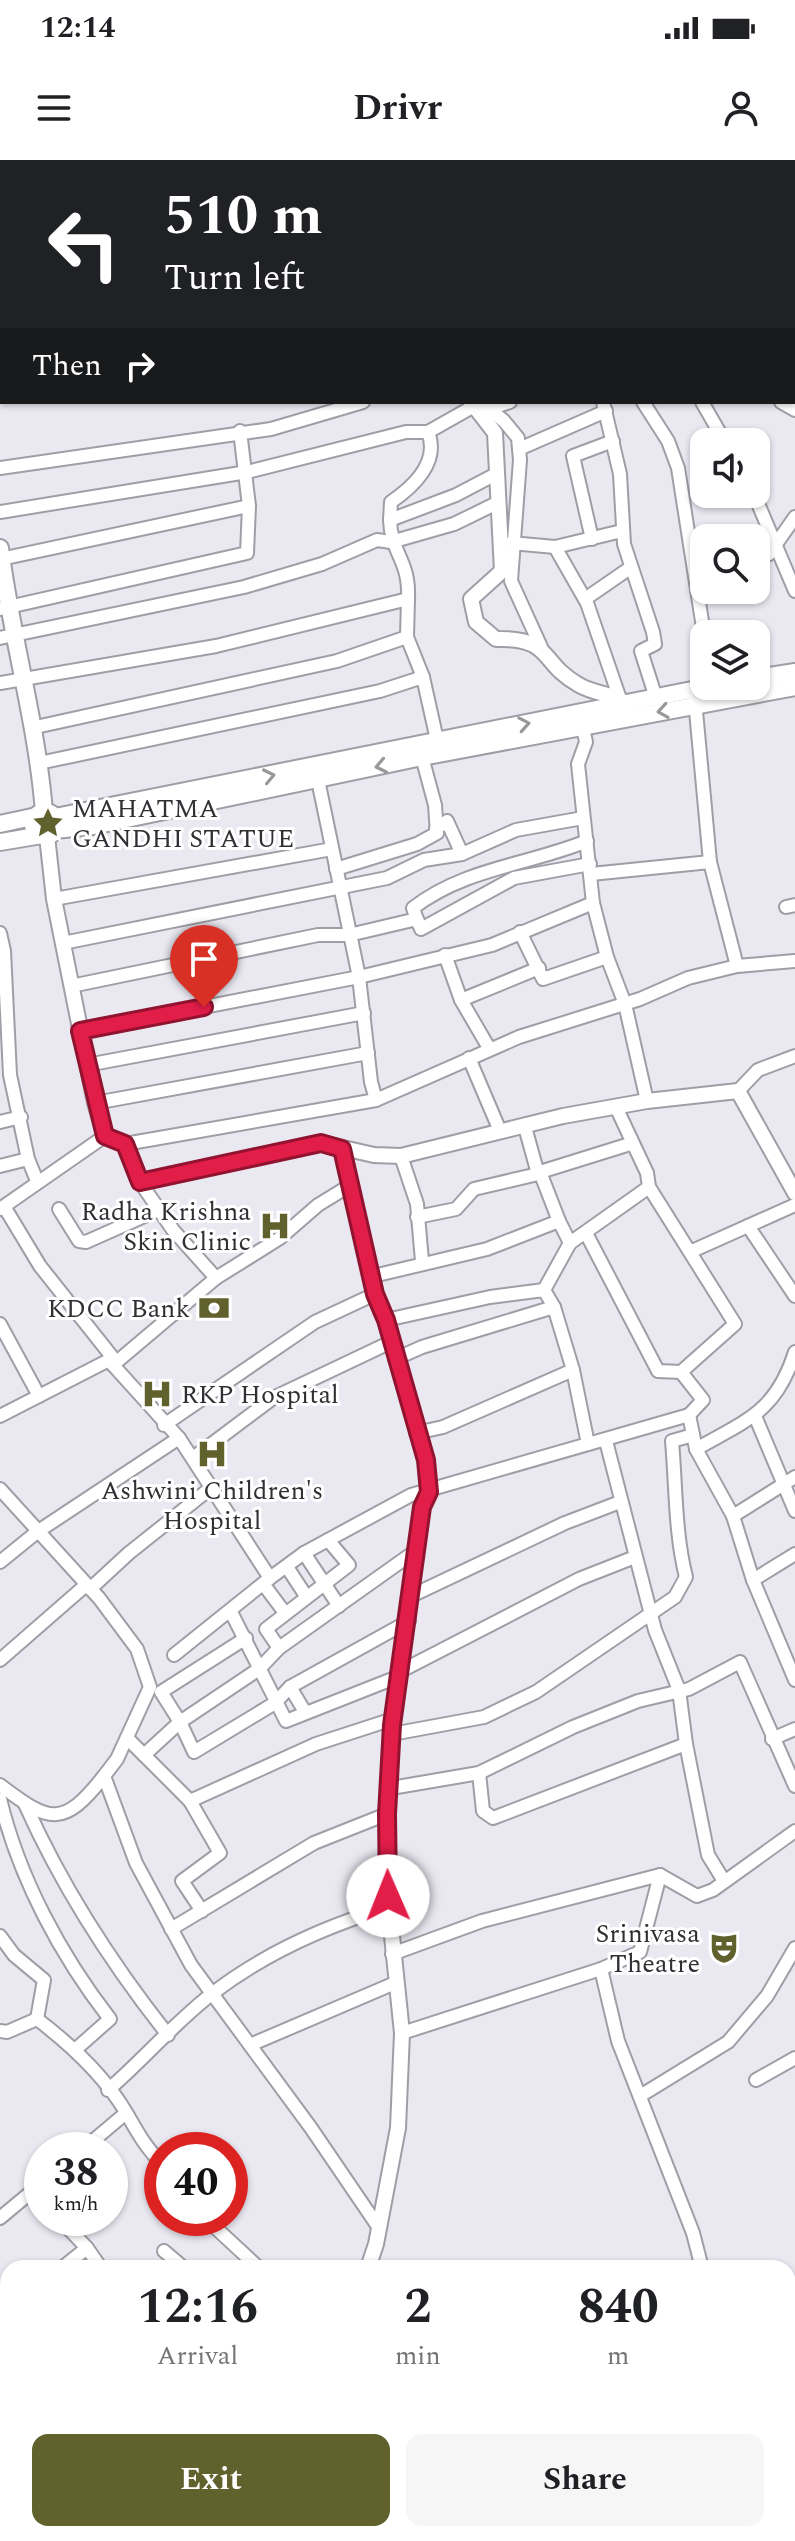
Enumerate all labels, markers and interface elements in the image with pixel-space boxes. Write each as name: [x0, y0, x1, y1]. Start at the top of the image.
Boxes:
text: 12:14: [40, 5, 115, 51]
text: Drivr: [353, 81, 442, 136]
icon: menu: [32, 86, 76, 130]
icon: person: [719, 86, 763, 130]
text: 510 m: [164, 174, 323, 259]
icon: left: [32, 192, 136, 296]
text: Turn left: [164, 251, 305, 306]
text: Then: [32, 343, 102, 389]
icon: right: [118, 344, 162, 388]
map controls: [690, 428, 770, 700]
button: sound: [690, 428, 770, 508]
button: search: [690, 524, 770, 604]
button: layers: [690, 620, 770, 700]
one-way arrow: [656, 702, 670, 719]
one-way arrow: [517, 717, 530, 734]
one-way arrow: [374, 757, 388, 774]
one-way arrow: [262, 768, 275, 785]
place label: MAHATMA GANDHI STATUE: [72, 789, 294, 859]
place icon: MAHATMA GANDHI STATUE: [31, 806, 65, 840]
pin: [170, 925, 238, 1007]
icon: arrive: [182, 937, 226, 981]
place label: Radha Krishna Skin Clinic: [81, 1192, 251, 1262]
hospital icon: Radha Krishna Skin Clinic: [258, 1209, 292, 1243]
place label: KDCC Bank: [47, 1289, 190, 1329]
bank icon: KDCC Bank: [197, 1291, 231, 1325]
place label: RKP Hospital: [181, 1375, 339, 1415]
hospital icon: RKP Hospital: [140, 1377, 174, 1411]
hospital icon: Ashwini Children's Hospital: [195, 1437, 229, 1471]
place label: Ashwini Children's Hospital: [101, 1471, 323, 1541]
position arrow: [346, 1854, 430, 1938]
place label: Srinivasa Theatre: [595, 1914, 700, 1984]
theatre icon: Srinivasa Theatre: [707, 1931, 741, 1965]
speed limit sign: 40: [144, 2132, 248, 2236]
text: 38: [54, 2143, 98, 2204]
text: km/h: [54, 2189, 99, 2219]
text: 12:16: [137, 2271, 258, 2344]
text: 2: [404, 2271, 431, 2344]
text: 840: [578, 2271, 659, 2344]
text: Arrival: [157, 2336, 238, 2376]
text: min: [395, 2336, 441, 2376]
text: m: [607, 2336, 629, 2376]
button: Exit: [32, 2434, 390, 2526]
button: Share: [406, 2434, 764, 2526]

